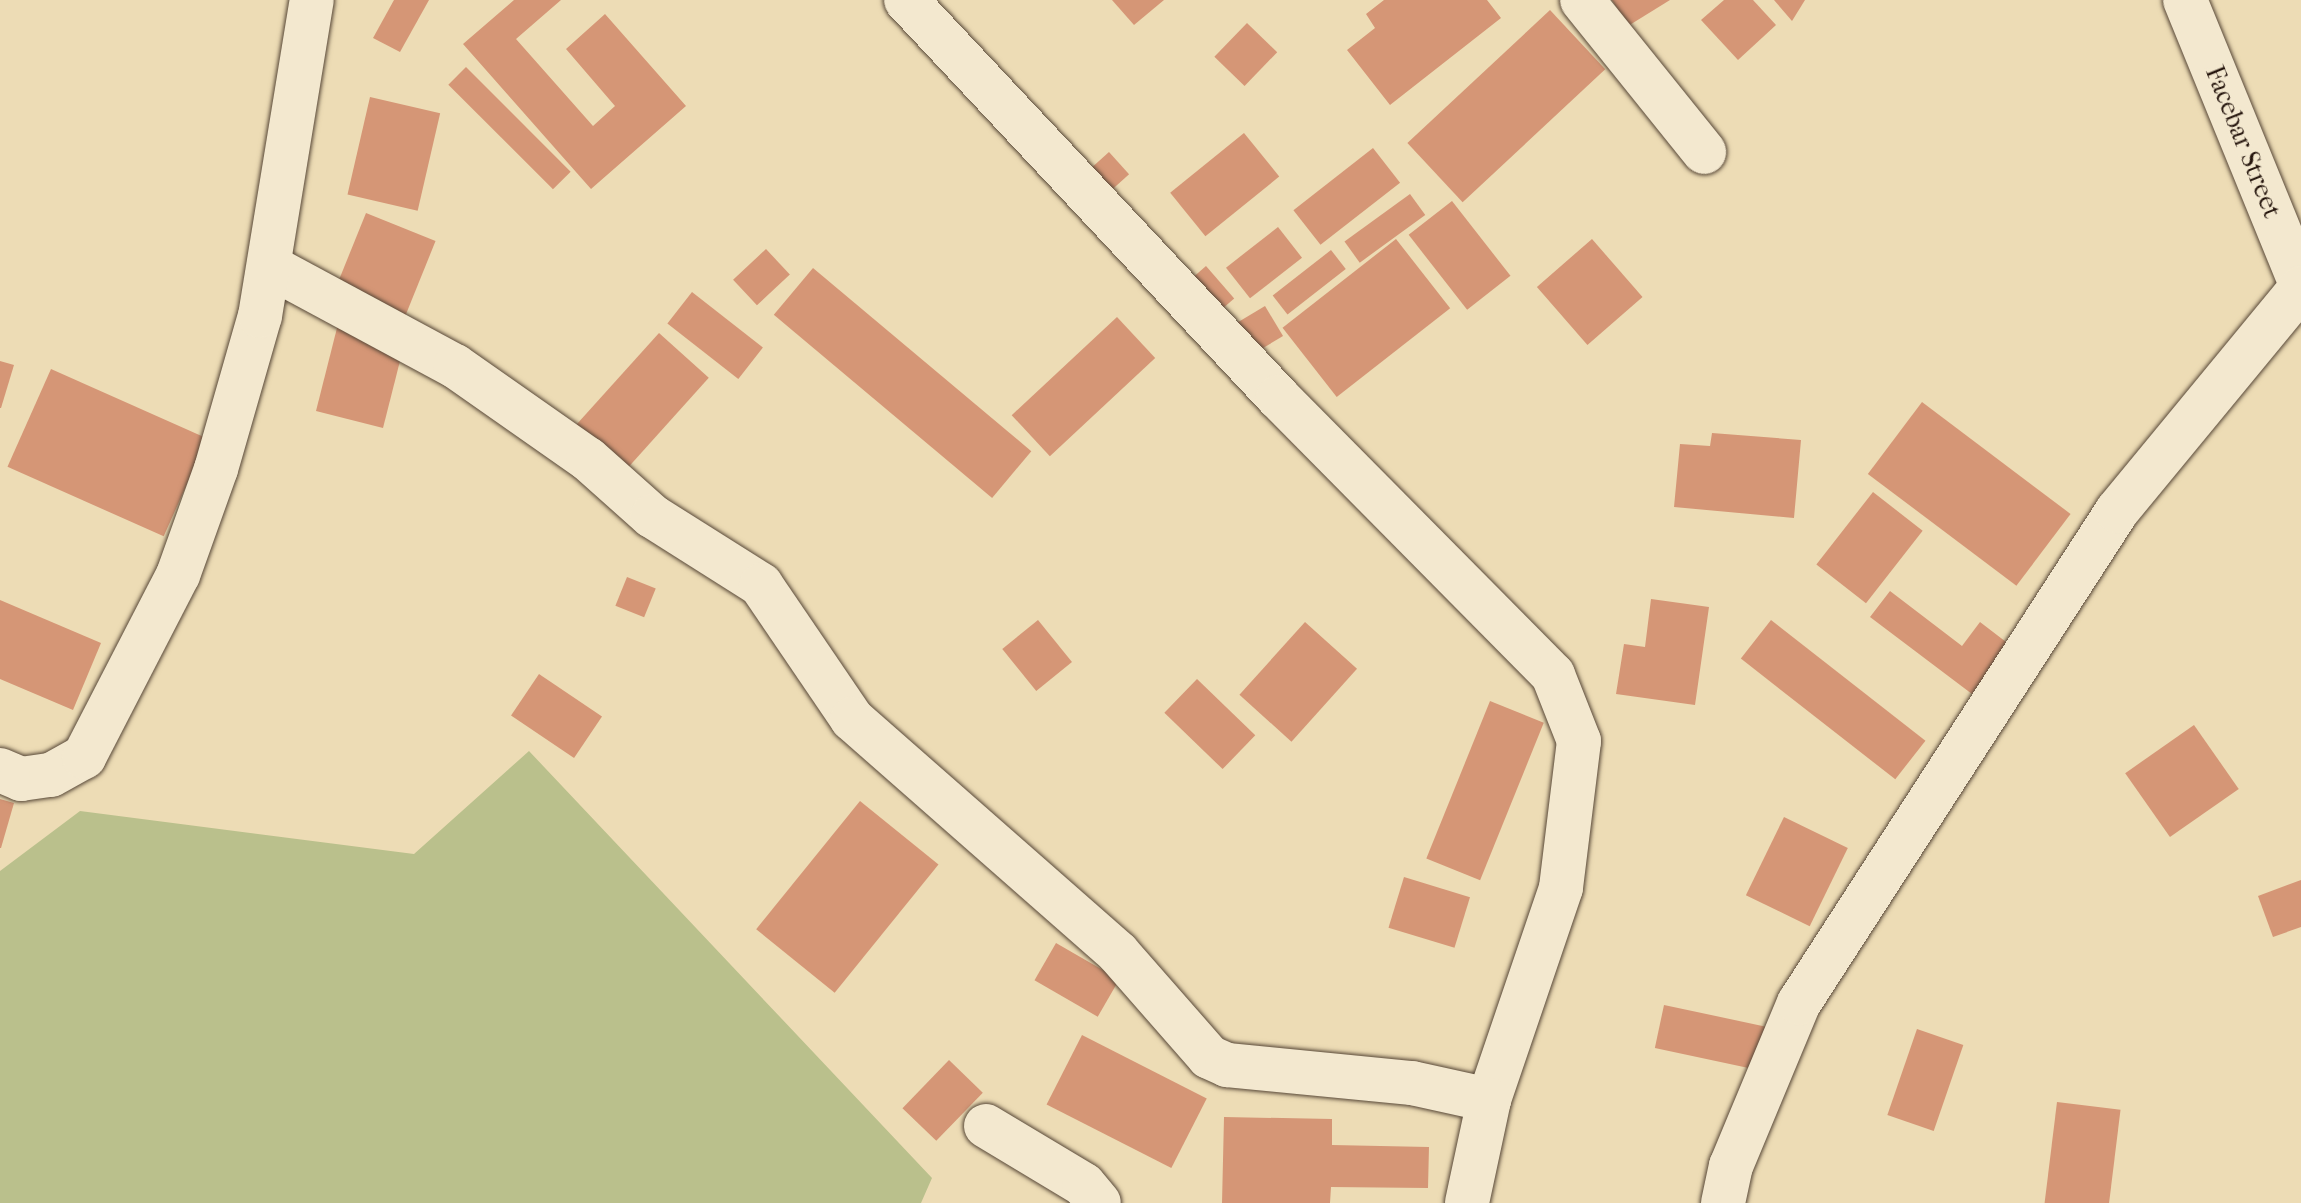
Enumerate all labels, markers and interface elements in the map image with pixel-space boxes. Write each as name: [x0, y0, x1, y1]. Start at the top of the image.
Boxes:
street label: Facebar Street: [2198, 62, 2288, 222]

